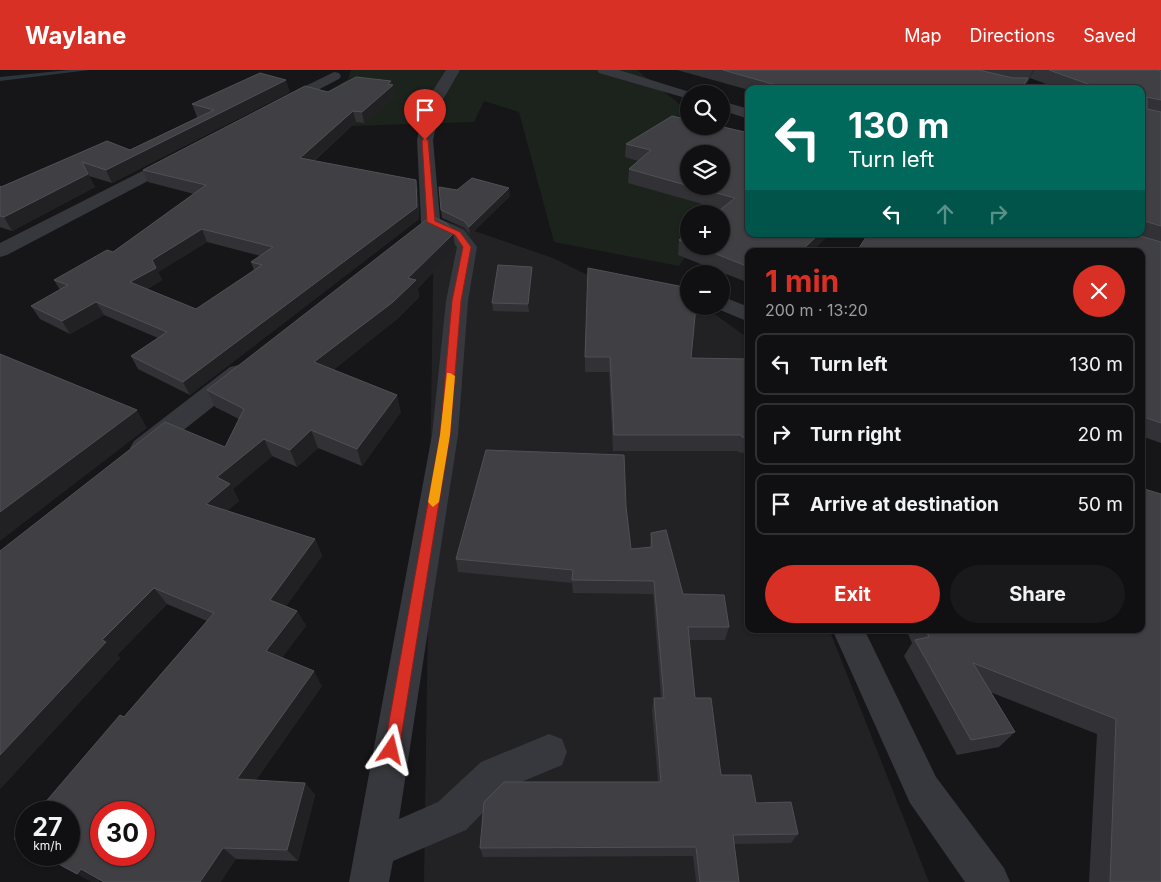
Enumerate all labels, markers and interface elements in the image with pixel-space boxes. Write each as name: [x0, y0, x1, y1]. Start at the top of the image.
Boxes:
text: Waylane: [25, 21, 126, 50]
text: Map: [904, 25, 942, 46]
text: Directions: [970, 25, 1055, 46]
text: Saved: [1083, 25, 1136, 46]
map controls: [680, 85, 730, 315]
button: search: [680, 85, 730, 135]
pin: [404, 89, 446, 140]
icon: arrive: [411, 96, 439, 124]
text: 130 m: [848, 104, 950, 146]
icon: left: [765, 105, 830, 170]
button: layers: [680, 145, 730, 195]
text: Turn left: [848, 146, 934, 172]
icon: left: [878, 200, 906, 228]
icon: ahead: [931, 200, 959, 228]
icon: right: [984, 200, 1012, 228]
button: +: [680, 205, 730, 255]
text: 1 min: [765, 263, 839, 299]
button: −: [680, 265, 730, 315]
button: close: [1073, 265, 1125, 317]
text: 200 m · 13:20: [765, 300, 868, 320]
icon: left: [767, 350, 795, 378]
text: Turn left: [810, 353, 888, 376]
text: 130 m: [1070, 353, 1123, 376]
icon: right: [767, 420, 795, 448]
text: Turn right: [810, 423, 901, 446]
text: 20 m: [1077, 423, 1123, 446]
icon: arrive: [767, 490, 795, 518]
text: Arrive at destination: [810, 493, 999, 516]
text: 50 m: [1077, 493, 1123, 516]
button: Exit: [765, 565, 940, 623]
button: Share: [950, 565, 1125, 623]
position arrow: [364, 723, 416, 775]
speed limit sign: 30: [90, 801, 155, 866]
text: 27: [32, 812, 63, 842]
text: km/h: [33, 838, 62, 853]

